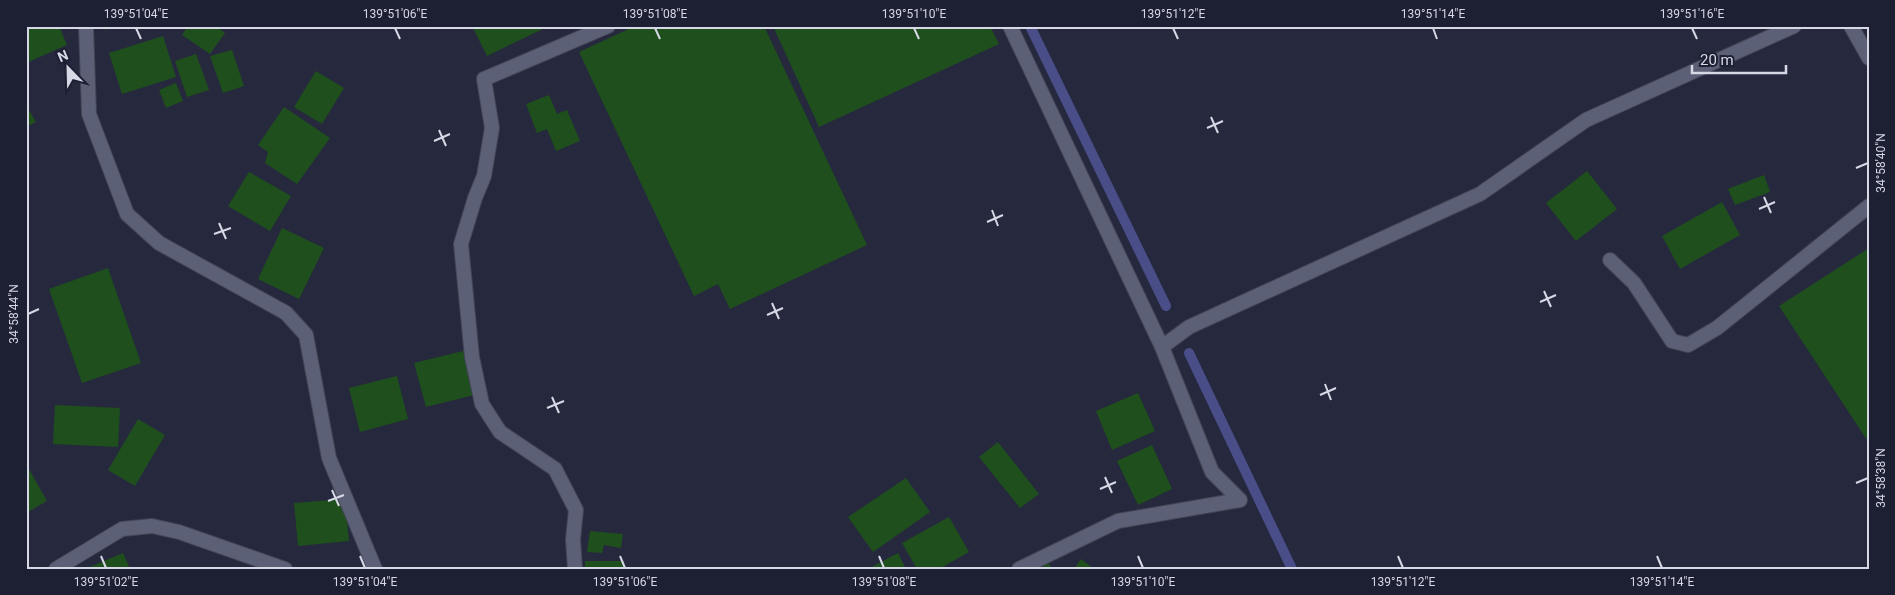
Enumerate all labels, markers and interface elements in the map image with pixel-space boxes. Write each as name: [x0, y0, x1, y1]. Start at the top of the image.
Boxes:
text: 139°51'04"E: [104, 7, 168, 21]
text: 139°51'06"E: [363, 7, 427, 21]
text: 139°51'08"E: [623, 7, 687, 21]
text: 139°51'10"E: [882, 7, 946, 21]
text: 139°51'12"E: [1141, 7, 1205, 21]
text: 139°51'14"E: [1401, 7, 1465, 21]
text: 139°51'16"E: [1660, 7, 1724, 21]
north arrow: [42, 42, 92, 92]
scale bar: [1692, 42, 1786, 74]
text: N: [55, 47, 71, 65]
text: 20 m: [1700, 51, 1734, 69]
text: 34°58'40"N: [1874, 133, 1888, 193]
text: 34°58'44"N: [7, 284, 21, 344]
text: 34°58'38"N: [1874, 448, 1888, 508]
text: 139°51'02"E: [74, 575, 138, 589]
text: 139°51'04"E: [333, 575, 397, 589]
text: 139°51'06"E: [593, 575, 657, 589]
text: 139°51'08"E: [852, 575, 916, 589]
text: 139°51'10"E: [1111, 575, 1175, 589]
text: 139°51'12"E: [1371, 575, 1435, 589]
text: 139°51'14"E: [1630, 575, 1694, 589]

